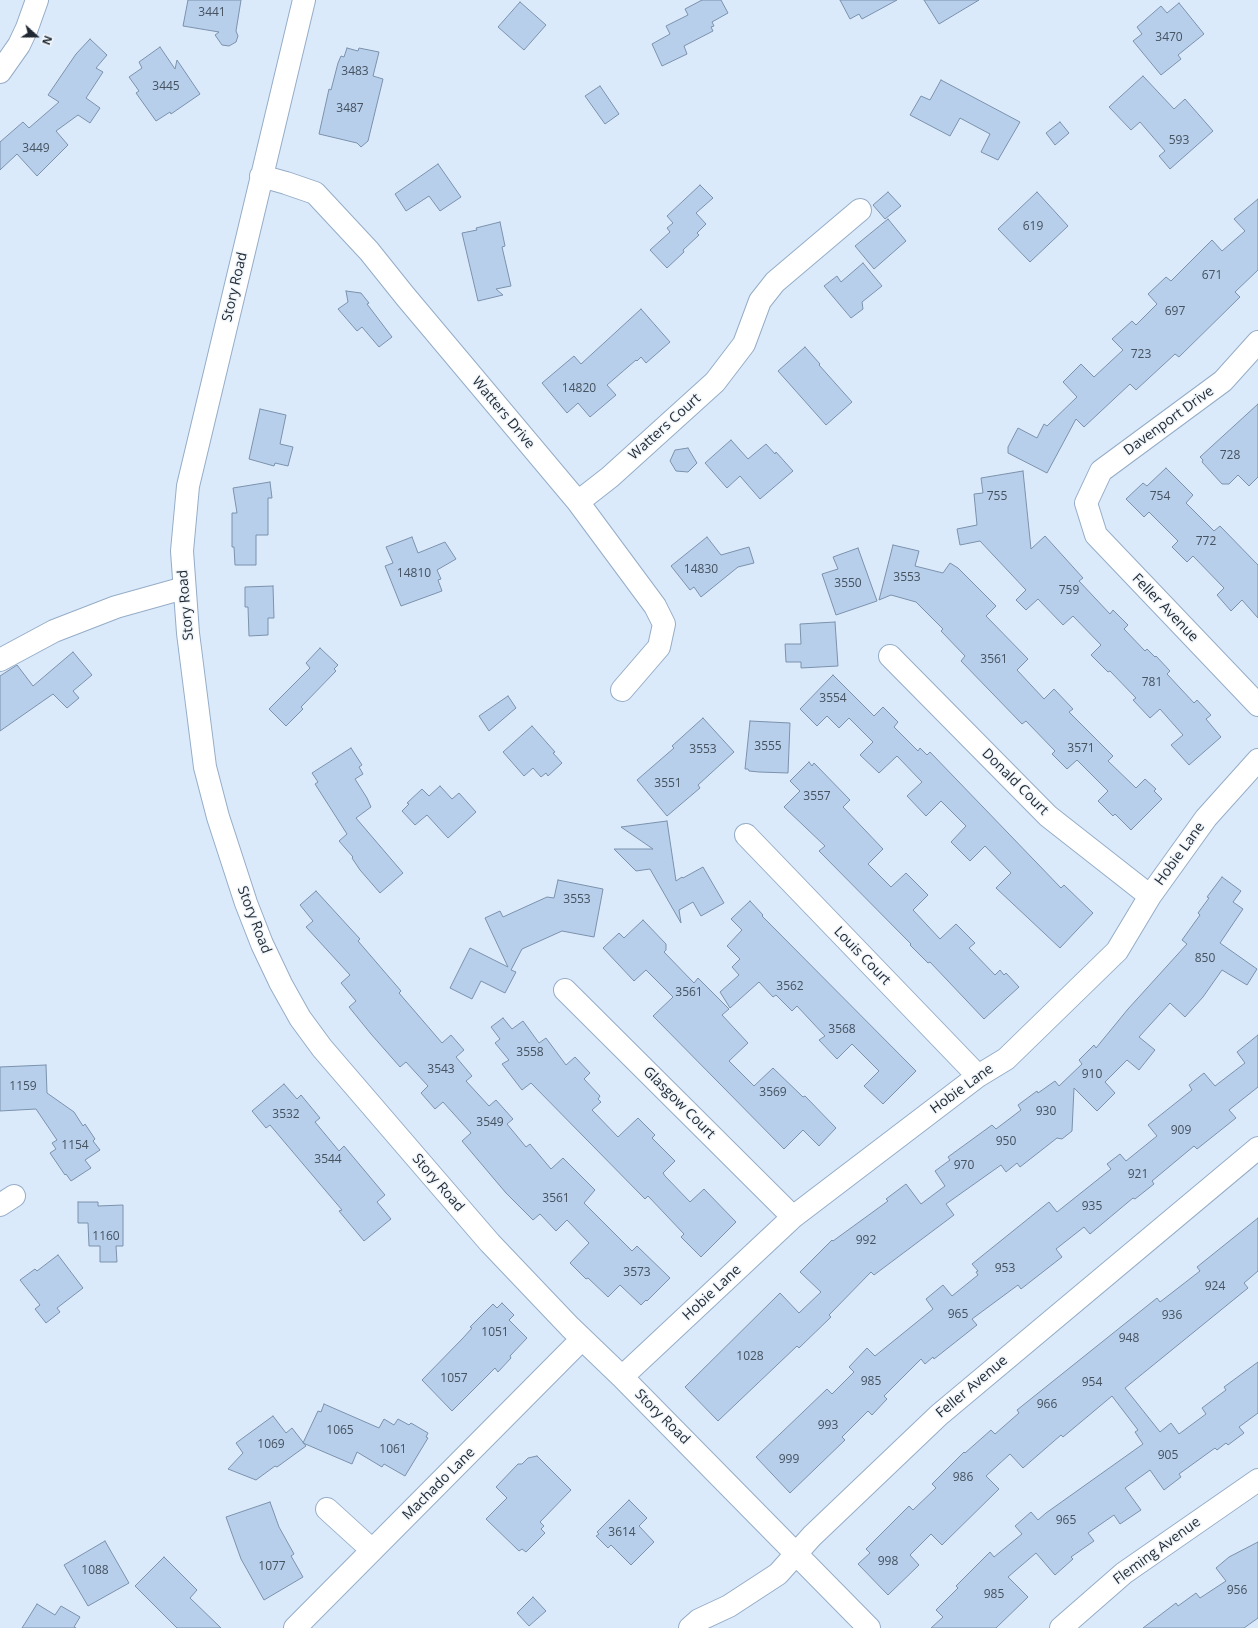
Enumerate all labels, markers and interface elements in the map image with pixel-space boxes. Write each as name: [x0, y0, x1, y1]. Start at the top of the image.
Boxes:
house number: 3441: [198, 6, 226, 20]
north arrow: [16, 16, 56, 56]
house number: 3470: [1155, 31, 1183, 45]
text: N: [39, 34, 56, 47]
house number: 3483: [341, 65, 369, 79]
house number: 3445: [152, 80, 180, 94]
house number: 3487: [336, 102, 364, 116]
house number: 593: [1169, 134, 1189, 148]
house number: 3449: [22, 142, 50, 156]
house number: 619: [1023, 220, 1043, 234]
street label: Story Road: [219, 251, 251, 323]
house number: 671: [1202, 269, 1222, 283]
house number: 697: [1165, 305, 1185, 319]
house number: 723: [1131, 348, 1151, 362]
street label: Watters Drive: [468, 374, 538, 452]
house number: 14820: [562, 382, 596, 396]
street label: Davenport Drive: [1121, 383, 1217, 459]
street label: Watters Court: [626, 390, 704, 464]
house number: 728: [1220, 449, 1240, 463]
house number: 755: [987, 490, 1007, 504]
house number: 754: [1150, 490, 1170, 504]
house number: 772: [1196, 535, 1216, 549]
house number: 14830: [684, 563, 718, 577]
house number: 14810: [397, 567, 431, 581]
street label: Story Road: [175, 569, 197, 641]
street label: Feller Avenue: [1128, 570, 1202, 646]
house number: 3553: [893, 571, 921, 585]
house number: 3550: [834, 577, 862, 591]
house number: 759: [1059, 584, 1079, 598]
house number: 3561: [980, 653, 1008, 667]
house number: 781: [1142, 676, 1162, 690]
house number: 3554: [819, 692, 847, 706]
house number: 3555: [754, 740, 782, 754]
house number: 3571: [1067, 742, 1095, 756]
house number: 3553: [689, 743, 717, 757]
street label: Donald Court: [978, 745, 1052, 819]
house number: 3551: [654, 777, 682, 791]
house number: 3557: [803, 790, 831, 804]
street label: Hobie Lane: [1151, 819, 1209, 889]
street label: Story Road: [233, 884, 275, 956]
house number: 3553: [563, 893, 591, 907]
street label: Louis Court: [830, 923, 894, 989]
house number: 850: [1195, 952, 1215, 966]
house number: 3562: [776, 980, 804, 994]
house number: 3561: [675, 986, 703, 1000]
house number: 3568: [828, 1023, 856, 1037]
house number: 3558: [516, 1046, 544, 1060]
street label: Hobie Lane: [927, 1060, 997, 1118]
house number: 3543: [427, 1063, 455, 1077]
street label: Glasgow Court: [639, 1063, 719, 1143]
house number: 910: [1082, 1068, 1102, 1082]
house number: 1159: [9, 1080, 37, 1094]
house number: 3569: [759, 1086, 787, 1100]
house number: 930: [1036, 1105, 1056, 1119]
house number: 3532: [272, 1108, 300, 1122]
house number: 3549: [476, 1116, 504, 1130]
house number: 909: [1171, 1124, 1191, 1138]
house number: 950: [996, 1135, 1016, 1149]
house number: 1154: [61, 1139, 89, 1153]
street label: Story Road: [408, 1151, 468, 1215]
house number: 3544: [314, 1153, 342, 1167]
house number: 970: [954, 1159, 974, 1173]
house number: 921: [1128, 1168, 1148, 1182]
house number: 3561: [542, 1192, 570, 1206]
house number: 935: [1082, 1200, 1102, 1214]
house number: 1160: [92, 1230, 120, 1244]
house number: 992: [856, 1234, 876, 1248]
street label: Hobie Lane: [679, 1262, 745, 1324]
house number: 953: [995, 1262, 1015, 1276]
house number: 3573: [623, 1266, 651, 1280]
house number: 924: [1205, 1280, 1225, 1294]
house number: 965: [948, 1308, 968, 1322]
house number: 936: [1162, 1309, 1182, 1323]
house number: 1051: [481, 1326, 509, 1340]
house number: 948: [1119, 1332, 1139, 1346]
house number: 1028: [736, 1350, 764, 1364]
street label: Feller Avenue: [933, 1352, 1011, 1422]
house number: 1057: [440, 1372, 468, 1386]
house number: 985: [861, 1375, 881, 1389]
house number: 954: [1082, 1376, 1102, 1390]
street label: Story Road: [631, 1386, 693, 1448]
house number: 966: [1037, 1398, 1057, 1412]
house number: 993: [818, 1419, 838, 1433]
house number: 1065: [326, 1424, 354, 1438]
house number: 1069: [257, 1438, 285, 1452]
house number: 1061: [379, 1443, 407, 1457]
street label: Machado Lane: [399, 1444, 479, 1524]
house number: 905: [1158, 1449, 1178, 1463]
house number: 999: [779, 1453, 799, 1467]
house number: 986: [953, 1471, 973, 1485]
house number: 965: [1056, 1514, 1076, 1528]
street label: Fleming Avenue: [1110, 1514, 1204, 1588]
house number: 3614: [608, 1526, 636, 1540]
house number: 998: [878, 1555, 898, 1569]
house number: 1077: [258, 1560, 286, 1574]
house number: 1088: [81, 1564, 109, 1578]
house number: 956: [1227, 1584, 1247, 1598]
house number: 985: [984, 1588, 1004, 1602]

